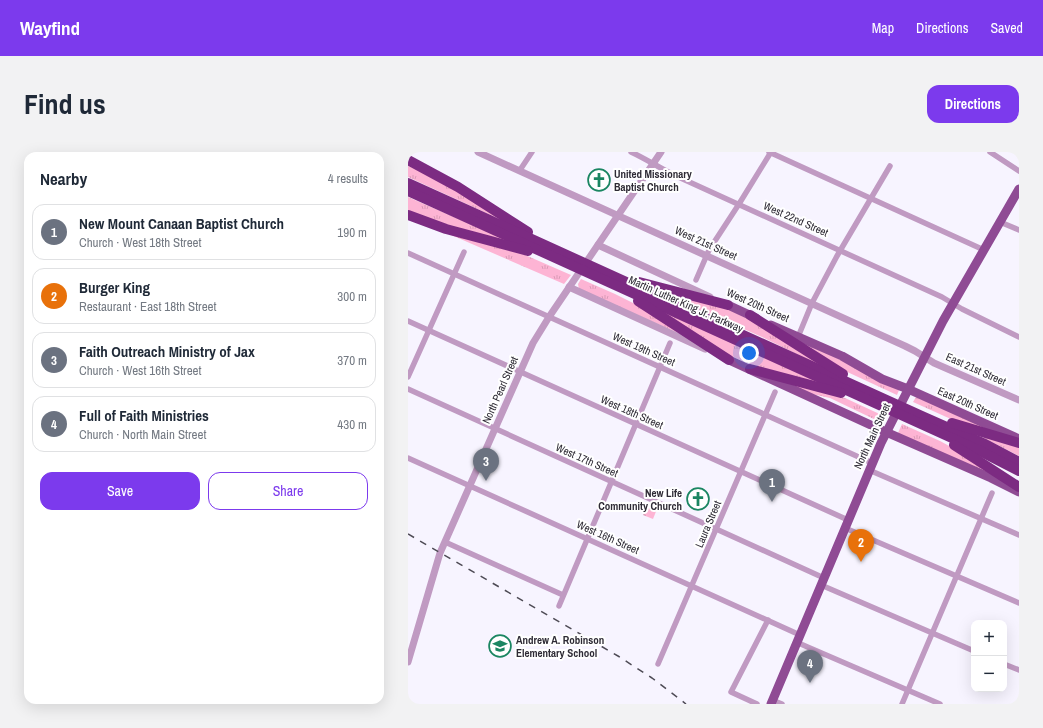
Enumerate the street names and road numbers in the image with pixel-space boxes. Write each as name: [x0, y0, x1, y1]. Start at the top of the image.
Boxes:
street label: West 22nd Street: [761, 198, 831, 240]
street label: West 21st Street: [673, 223, 740, 263]
street label: Martin Luther King Jr. Parkway: [627, 272, 746, 336]
street label: West 20th Street: [725, 285, 792, 325]
street label: West 19th Street: [611, 329, 678, 369]
street label: East 21st Street: [944, 350, 1009, 389]
street label: North Pearl Street: [479, 354, 521, 426]
street label: East 20th Street: [936, 383, 1001, 423]
street label: West 18th Street: [599, 392, 666, 432]
street label: North Main Street: [851, 400, 894, 471]
street label: West 17th Street: [554, 440, 621, 480]
street label: Laura Street: [692, 498, 724, 550]
street label: West 16th Street: [575, 517, 642, 557]

